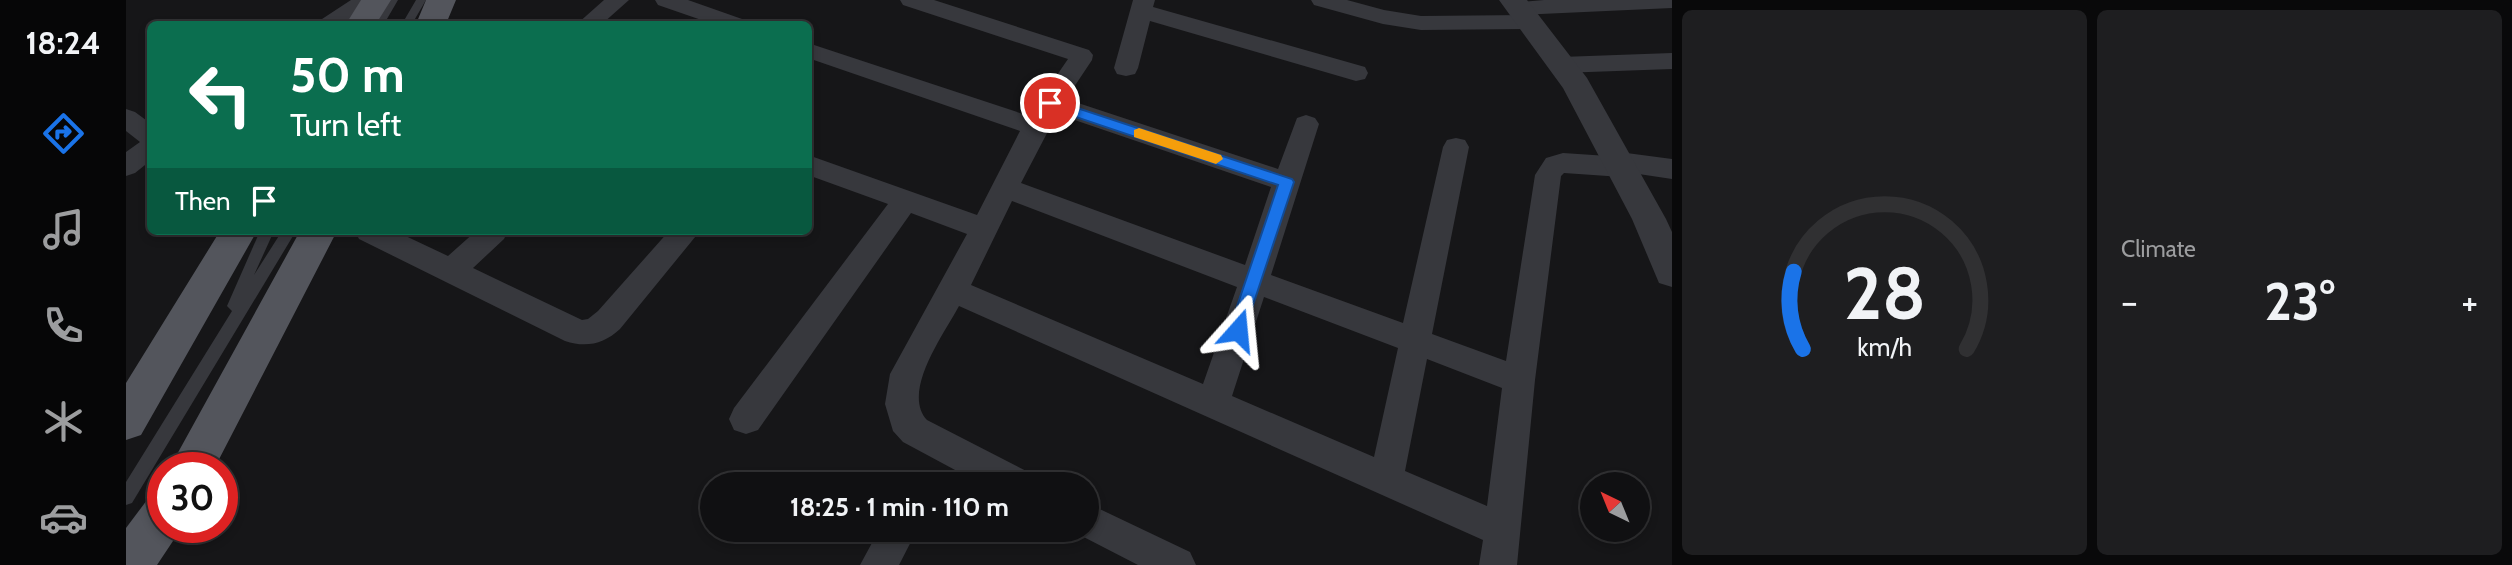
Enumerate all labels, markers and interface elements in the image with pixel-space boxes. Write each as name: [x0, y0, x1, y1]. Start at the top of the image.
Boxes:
text: 18:24: [25, 23, 101, 62]
text: 50 m: [290, 45, 405, 104]
icon: left: [175, 49, 266, 140]
pin: [1020, 73, 1080, 133]
icon: arrive: [1031, 84, 1069, 122]
text: Turn left: [290, 105, 401, 144]
icon: directions: [39, 109, 88, 158]
icon: arrive: [245, 182, 283, 220]
text: Then: [175, 185, 231, 217]
icon: music: [39, 205, 88, 254]
text: Climate: [2121, 235, 2196, 263]
text: 28: [1843, 249, 1926, 337]
text: 23°: [2264, 270, 2335, 333]
text: −: [2121, 278, 2138, 325]
text: +: [2461, 278, 2478, 325]
position arrow: [1201, 293, 1275, 367]
icon: phone: [39, 301, 88, 350]
text: km/h: [1857, 331, 1912, 361]
icon: climate: [39, 397, 88, 446]
speed limit sign: 30: [147, 452, 238, 543]
north arrow: [1580, 472, 1650, 542]
map controls: [1580, 472, 1650, 542]
text: 18:25 · 1 min · 110 m: [790, 491, 1009, 523]
icon: car: [39, 493, 88, 542]

